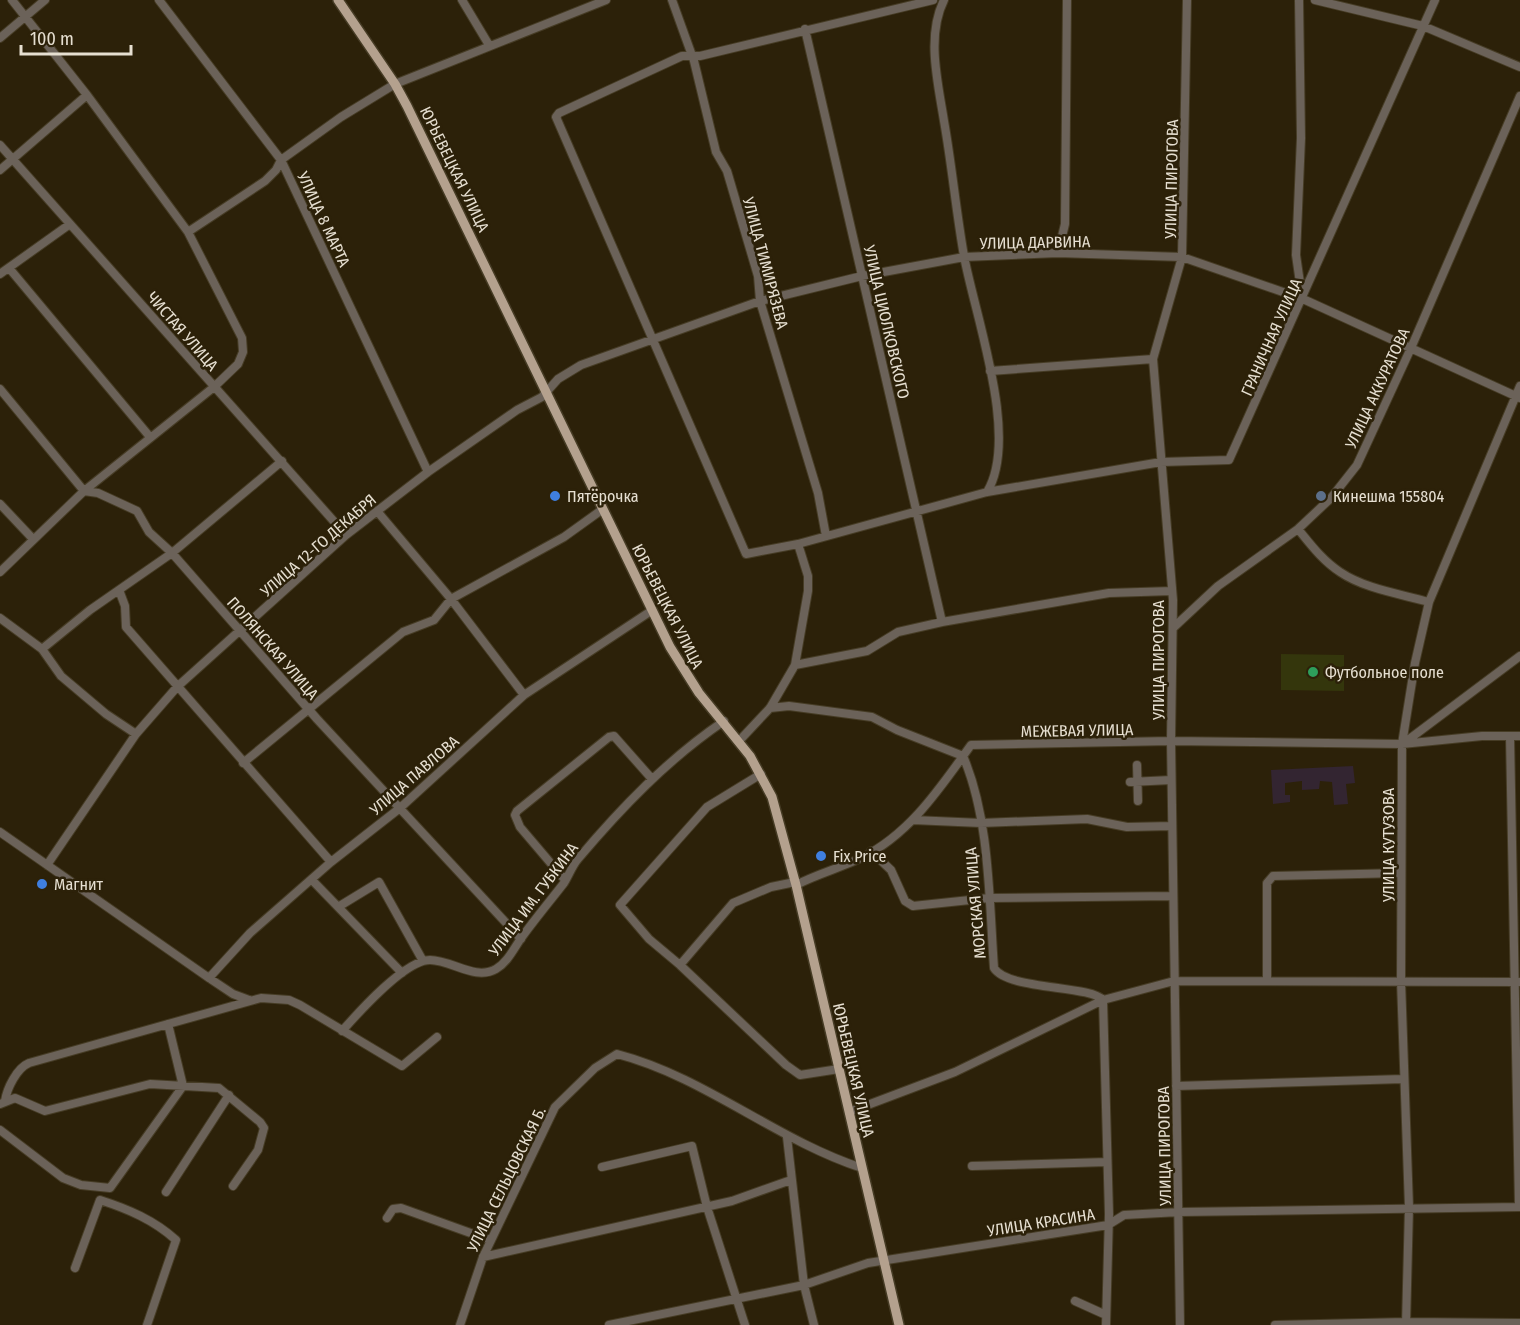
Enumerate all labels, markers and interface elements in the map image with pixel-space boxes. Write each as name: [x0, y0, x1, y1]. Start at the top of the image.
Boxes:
scale bar: [21, 18, 130, 56]
text: 100 m: [30, 28, 74, 50]
street label: ЮРЬЕВЕЦКАЯ УЛИЦА: [416, 103, 493, 236]
street label: УЛИЦА ПИРОГОВА: [1161, 118, 1182, 240]
street label: УЛИЦА 8 МАРТА: [293, 168, 354, 270]
street label: УЛИЦА ТИМИРЯЗЕВА: [738, 194, 792, 332]
street label: УЛИЦА ДАРВИНА: [979, 232, 1091, 253]
street label: УЛИЦА ЦИОЛКОВСКОГО: [859, 243, 913, 401]
street label: ГРАНИЧНАЯ УЛИЦА: [1237, 275, 1306, 399]
street label: ЧИСТАЯ УЛИЦА: [143, 288, 223, 375]
street label: УЛИЦА АККУРАТОВА: [1341, 324, 1414, 452]
place label: Пятёрочка: [567, 487, 639, 506]
place label: Кинешма 155804: [1333, 487, 1445, 506]
marker: Пятёрочка: [548, 489, 562, 503]
marker: Кинешма 155804: [1314, 489, 1328, 503]
street label: УЛИЦА 12-ГО ДЕКАБРЯ: [256, 490, 380, 601]
street label: ЮРЬЕВЕЦКАЯ УЛИЦА: [628, 541, 707, 672]
street label: ПОЛЯНСКАЯ УЛИЦА: [223, 593, 323, 704]
street label: УЛИЦА ПИРОГОВА: [1149, 600, 1168, 721]
place label: Футбольное поле: [1325, 663, 1444, 682]
marker: Футбольное поле: [1306, 665, 1320, 679]
street label: МЕЖЕВАЯ УЛИЦА: [1021, 720, 1134, 741]
street label: УЛИЦА ПАВЛОВА: [365, 731, 463, 820]
street label: УЛИЦА КУТУЗОВА: [1379, 787, 1398, 903]
street label: УЛИЦА ИМ. ГУБКИНА: [484, 839, 582, 960]
street label: МОРСКАЯ УЛИЦА: [961, 846, 990, 960]
place label: Fix Price: [833, 847, 887, 866]
marker: Fix Price: [814, 849, 828, 863]
place label: Магнит: [54, 875, 104, 894]
marker: Магнит: [35, 877, 49, 891]
street label: ЮРЬЕВЕЦКАЯ УЛИЦА: [829, 1001, 878, 1140]
street label: УЛИЦА ПИРОГОВА: [1154, 1085, 1175, 1207]
street label: УЛИЦА СЕЛЬЦОВСКАЯ Б.: [463, 1103, 550, 1256]
street label: УЛИЦА КРАСИНА: [985, 1205, 1097, 1241]

